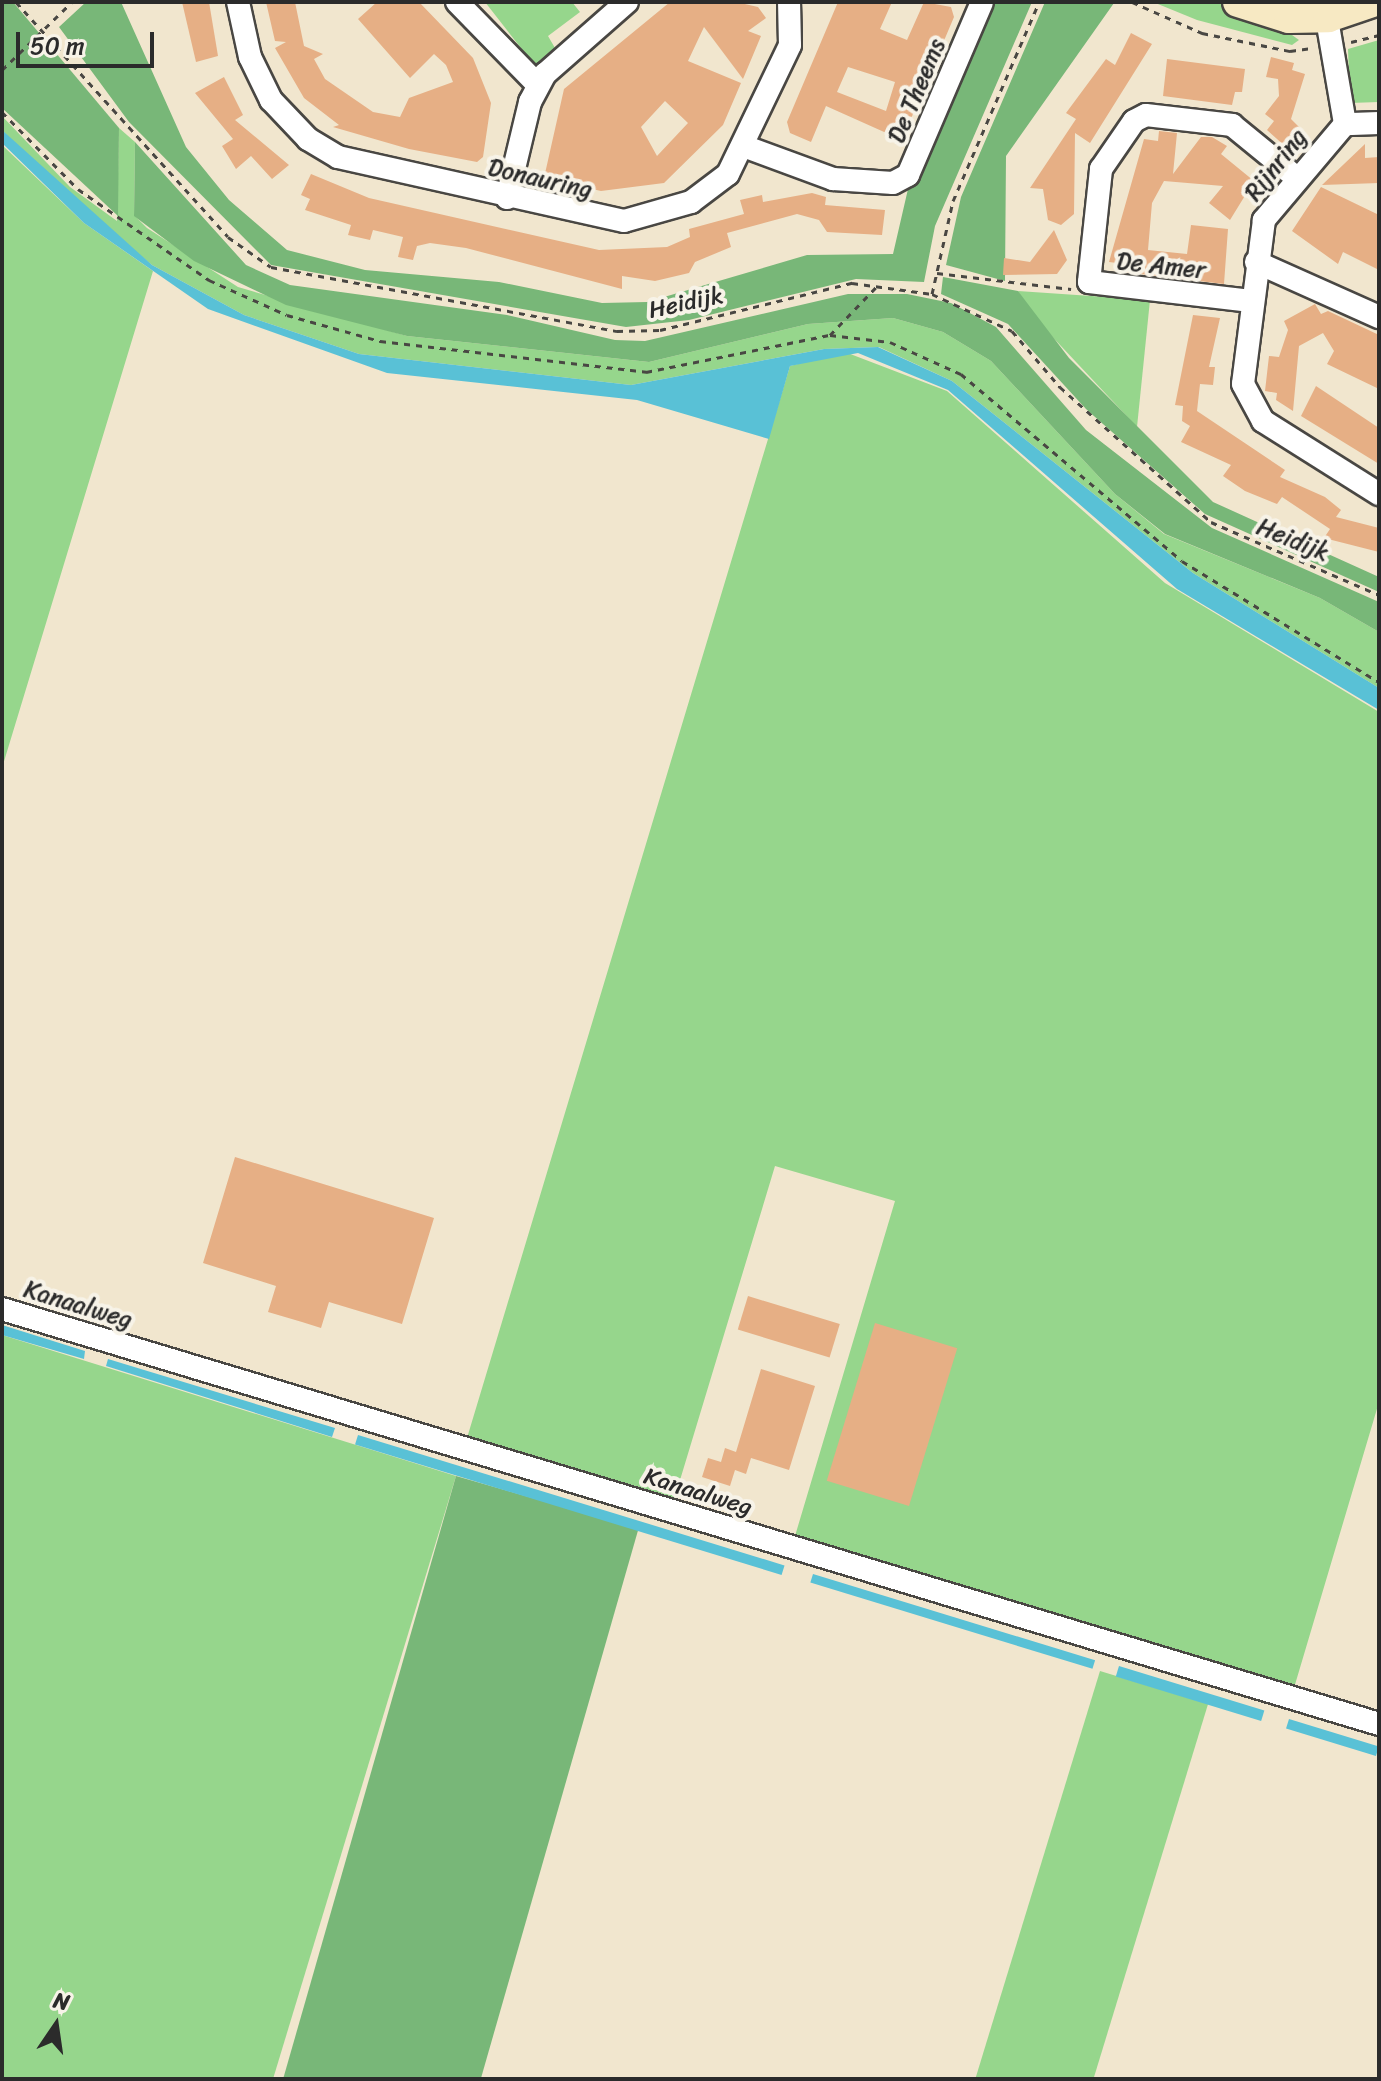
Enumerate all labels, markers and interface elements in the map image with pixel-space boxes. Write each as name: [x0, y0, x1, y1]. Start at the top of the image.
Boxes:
scale bar: [20, 16, 158, 66]
text: 50 m: [30, 25, 85, 67]
street label: De Theems: [882, 34, 952, 148]
street label: Rijnring: [1239, 123, 1313, 207]
street label: Donauring: [485, 153, 595, 205]
street label: De Amer: [1115, 247, 1207, 285]
street label: Heidijk: [646, 281, 726, 325]
street label: Heidijk: [1252, 512, 1334, 568]
street label: Kanaalweg: [20, 1275, 136, 1335]
street label: Kanaalweg: [640, 1462, 756, 1522]
text: N: [50, 1980, 73, 2022]
north arrow: [16, 1985, 96, 2065]

